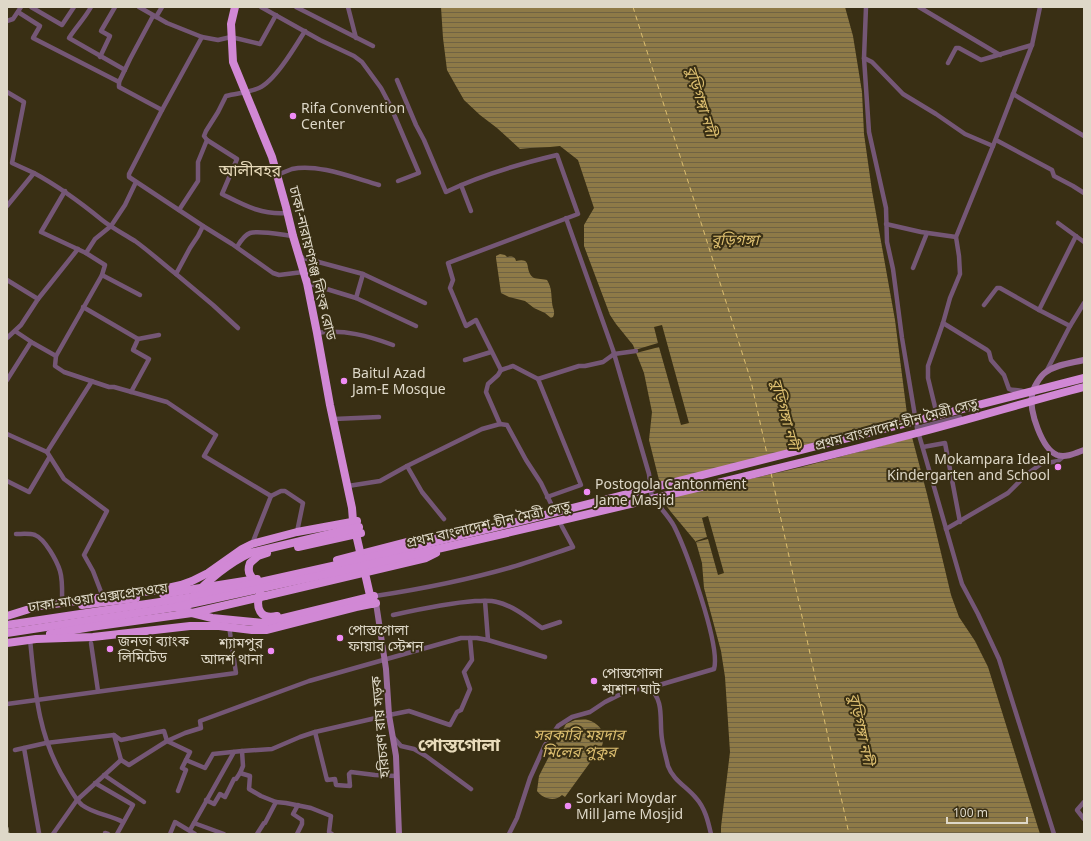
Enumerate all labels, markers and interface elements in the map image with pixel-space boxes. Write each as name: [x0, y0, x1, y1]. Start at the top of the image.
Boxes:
water label: বুড়িগঙ্গা নদী: [682, 63, 723, 141]
place label: Rifa Convention Center: [301, 98, 405, 133]
marker: Rifa Convention Center: [288, 111, 298, 121]
district label: আলীবহর: [218, 159, 282, 181]
street label: ঢাকা-নারায়ণগঞ্জ লিংক রোড: [285, 183, 342, 343]
water label: বুড়িগঙ্গা: [711, 229, 762, 249]
place label: Baitul Azad Jam-E Mosque: [350, 363, 446, 398]
marker: Baitul Azad Jam-E Mosque: [339, 376, 349, 386]
water label: বুড়িগঙ্গা নদী: [767, 376, 806, 454]
street label: প্রথম বাংলাদেশ-চীন মৈত্রী সেতু: [812, 392, 981, 455]
place label: Mokampara Ideal Kindergarten and School: [887, 449, 1050, 484]
marker: Mokampara Ideal Kindergarten and School: [1053, 462, 1063, 472]
place label: Postogola Cantonment Jame Masjid: [593, 474, 747, 509]
marker: Postogola Cantonment Jame Masjid: [582, 487, 592, 497]
street label: প্রথম বাংলাদেশ-চীন মৈত্রী সেতু: [404, 495, 573, 552]
street label: ঢাকা-মাওয়া এক্সপ্রেসওয়ে: [26, 577, 169, 616]
place label: পোস্তগোলা ফায়ার স্টেশন: [347, 620, 424, 655]
place label: জনতা ব্যাংক লিমিটেড: [117, 631, 190, 666]
place label: শ্যামপুর আদর্শ থানা: [200, 633, 264, 668]
marker: পোস্তগোলা ফায়ার স্টেশন: [335, 633, 345, 643]
marker: জনতা ব্যাংক লিমিটেড: [105, 644, 115, 654]
marker: শ্যামপুর আদর্শ থানা: [266, 646, 276, 656]
place label: পোস্তগোলা শ্মশান ঘাট: [601, 663, 663, 698]
street label: হরিচরণ রায় সড়ক: [366, 675, 394, 780]
marker: পোস্তগোলা শ্মশান ঘাট: [589, 676, 599, 686]
water label: বুড়িগঙ্গা নদী: [845, 691, 880, 769]
water label: সরকারি ময়দার মিলের পুকুর: [533, 724, 628, 761]
district label: পোস্তগোলা: [418, 732, 501, 756]
place label: Sorkari Moydar Mill Jame Mosjid: [576, 788, 683, 823]
scale bar: [947, 799, 1027, 825]
marker: Sorkari Moydar Mill Jame Mosjid: [563, 801, 573, 811]
text: 100 m: [953, 804, 988, 821]

